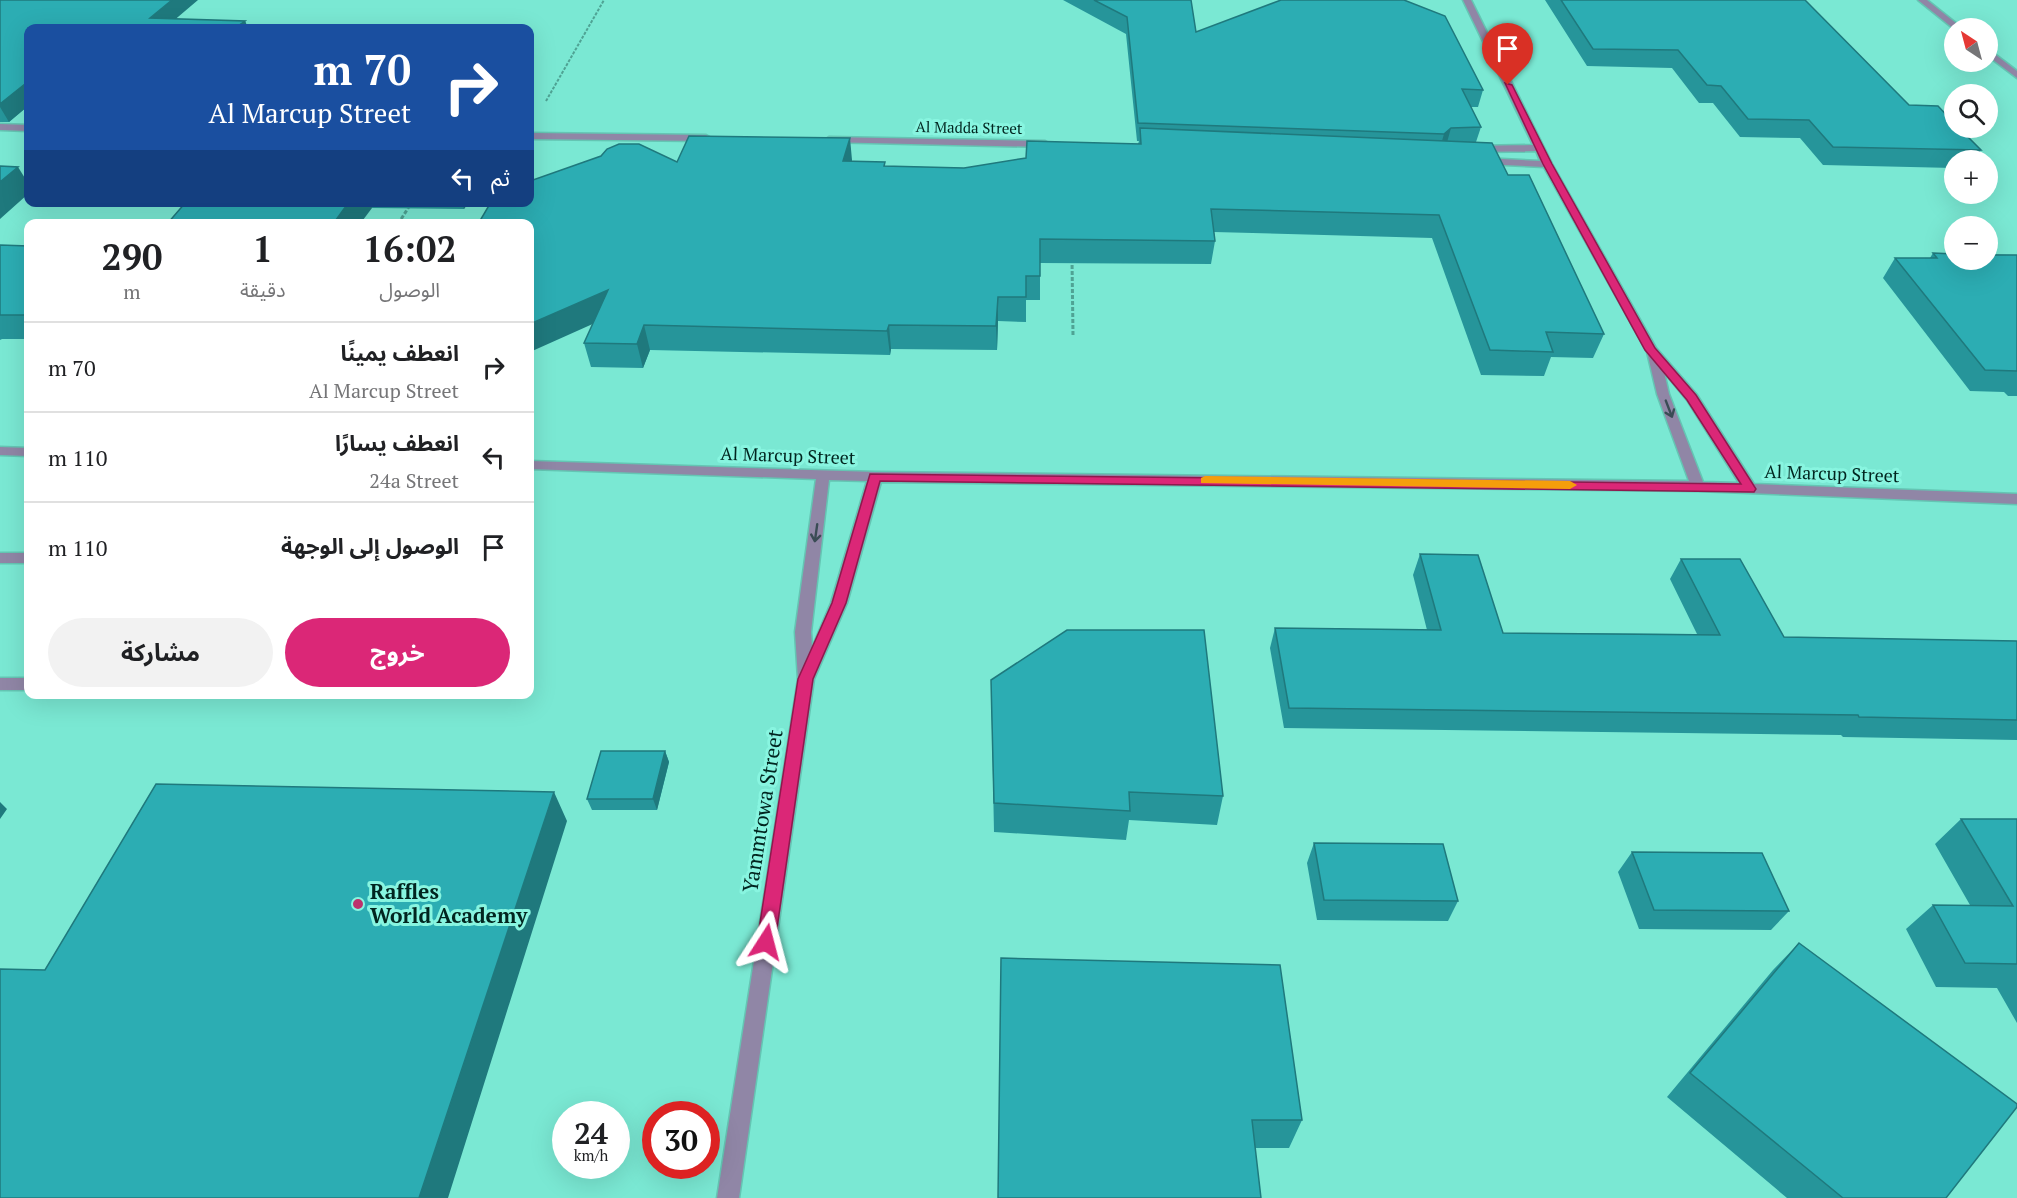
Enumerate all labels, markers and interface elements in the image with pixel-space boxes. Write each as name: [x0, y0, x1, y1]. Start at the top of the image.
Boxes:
north arrow: [1944, 18, 1998, 72]
map controls: [1944, 18, 1998, 270]
pin: [1482, 23, 1533, 85]
icon: arrive: [1491, 32, 1524, 65]
text: 70 m: [313, 41, 411, 97]
icon: right: [432, 48, 510, 126]
button: search: [1944, 84, 1998, 138]
text: Al Marcup Street: [209, 95, 411, 131]
street label: Al Madda Street: [915, 116, 1023, 138]
button: +: [1944, 150, 1998, 204]
icon: left: [446, 162, 479, 195]
text: ثم: [491, 163, 510, 192]
button: −: [1944, 216, 1998, 270]
text: 1: [252, 225, 273, 272]
text: 16:02: [363, 225, 457, 272]
text: 290: [101, 233, 162, 280]
text: دقيقة: [240, 276, 285, 303]
text: الوصول: [379, 276, 440, 303]
text: m: [123, 278, 141, 305]
text: انعطف يمينًا: [341, 338, 459, 367]
icon: right: [477, 351, 510, 384]
text: 70 m: [48, 353, 96, 382]
text: Al Marcup Street: [309, 377, 459, 404]
one-way arrow: [1664, 400, 1675, 418]
text: انعطف يسارًا: [335, 428, 459, 457]
icon: left: [477, 441, 510, 474]
street label: Al Marcup Street: [720, 441, 856, 469]
text: 110 m: [48, 443, 108, 472]
street label: Al Marcup Street: [1764, 459, 1900, 487]
text: 24a Street: [369, 467, 459, 494]
one-way arrow: [810, 522, 821, 542]
text: الوصول إلى الوجهة: [281, 531, 459, 560]
icon: arrive: [477, 531, 510, 564]
text: 110 m: [48, 533, 108, 562]
button: مشاركة: [48, 618, 273, 687]
button: خروج: [285, 618, 510, 687]
street label: Yammtowa Street: [735, 727, 789, 894]
place label: Raffles World Academy: [370, 877, 528, 929]
marker: Raffles World Academy: [351, 897, 365, 911]
position arrow: [734, 910, 798, 974]
speed limit sign: 30: [642, 1101, 720, 1179]
text: 24: [574, 1113, 608, 1153]
text: km/h: [574, 1145, 608, 1165]

